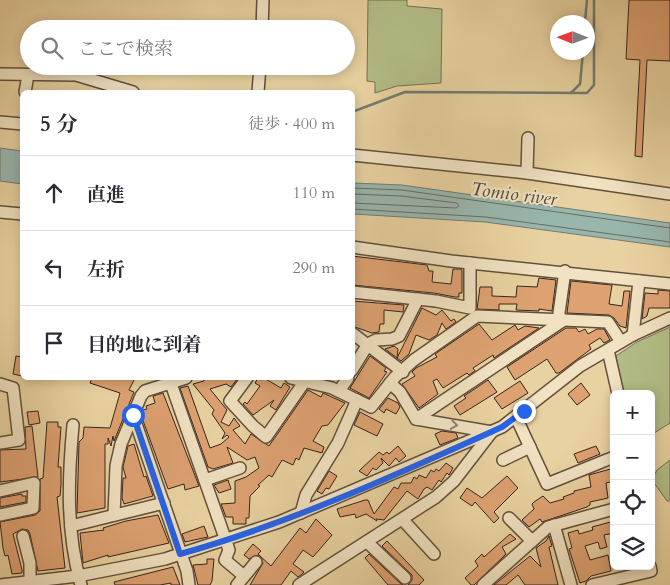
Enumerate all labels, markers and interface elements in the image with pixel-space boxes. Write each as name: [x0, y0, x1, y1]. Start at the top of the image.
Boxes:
north arrow: [550, 15, 595, 60]
search box: [20, 20, 355, 75]
icon: search: [38, 34, 66, 62]
text: ここで検索: [78, 36, 173, 62]
text: 5 分: [40, 110, 77, 139]
text: 徒歩 · 400 m: [248, 113, 335, 135]
water label: Tomio river: [469, 176, 559, 212]
icon: ahead: [40, 179, 68, 207]
text: 直進: [87, 182, 125, 208]
text: 110 m: [293, 182, 335, 204]
icon: left: [40, 254, 68, 282]
text: 左折: [87, 257, 125, 283]
text: 290 m: [293, 257, 335, 279]
icon: arrive: [40, 329, 68, 357]
text: 目的地に到着: [87, 332, 201, 358]
map controls: [610, 390, 655, 570]
button: +: [610, 390, 655, 435]
route end: [513, 400, 536, 423]
route start: [122, 404, 145, 427]
one-way arrow: [451, 419, 459, 430]
button: −: [610, 435, 655, 480]
button: locate: [610, 480, 655, 525]
button: layers: [610, 525, 655, 570]

